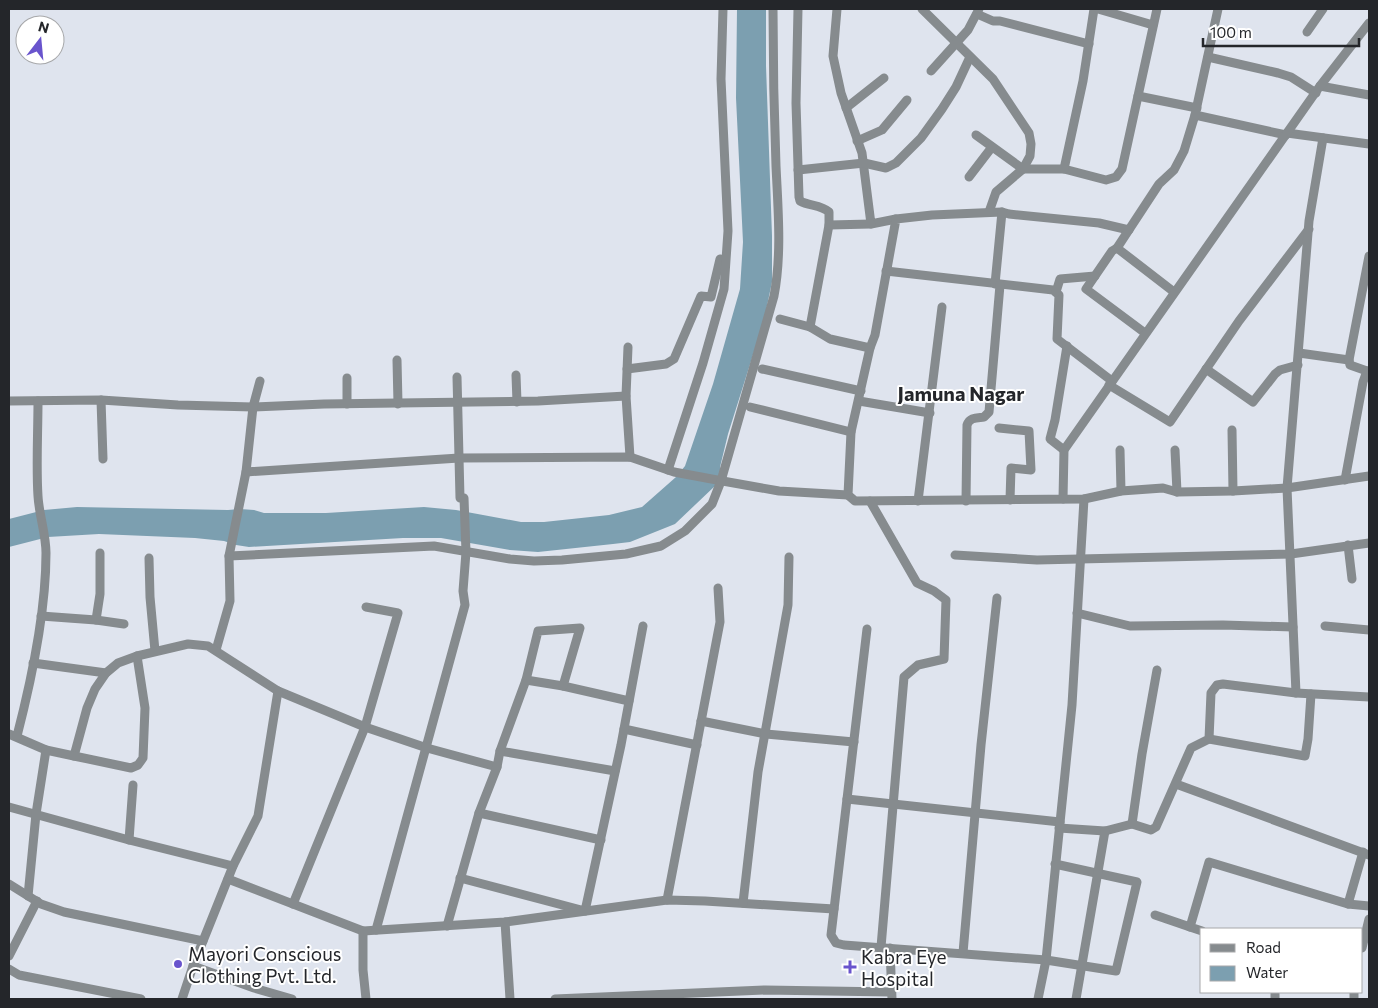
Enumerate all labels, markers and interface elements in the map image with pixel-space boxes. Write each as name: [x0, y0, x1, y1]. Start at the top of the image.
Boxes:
north arrow: [15, 15, 65, 65]
scale bar: [1203, 15, 1359, 47]
text: N: [36, 17, 51, 37]
text: 100 m: [1210, 23, 1252, 41]
district label: Jamuna Nagar: [898, 381, 1024, 405]
legend: [1200, 928, 1363, 993]
text: Road: [1246, 938, 1281, 956]
place label: Mayori Conscious Clothing Pvt. Ltd.: [188, 942, 341, 987]
place label: Kabra Eye Hospital: [861, 945, 946, 990]
marker: Mayori Conscious Clothing Pvt. Ltd.: [172, 958, 184, 970]
marker: Kabra Eye Hospital: [843, 960, 857, 974]
text: Water: [1246, 963, 1288, 981]

